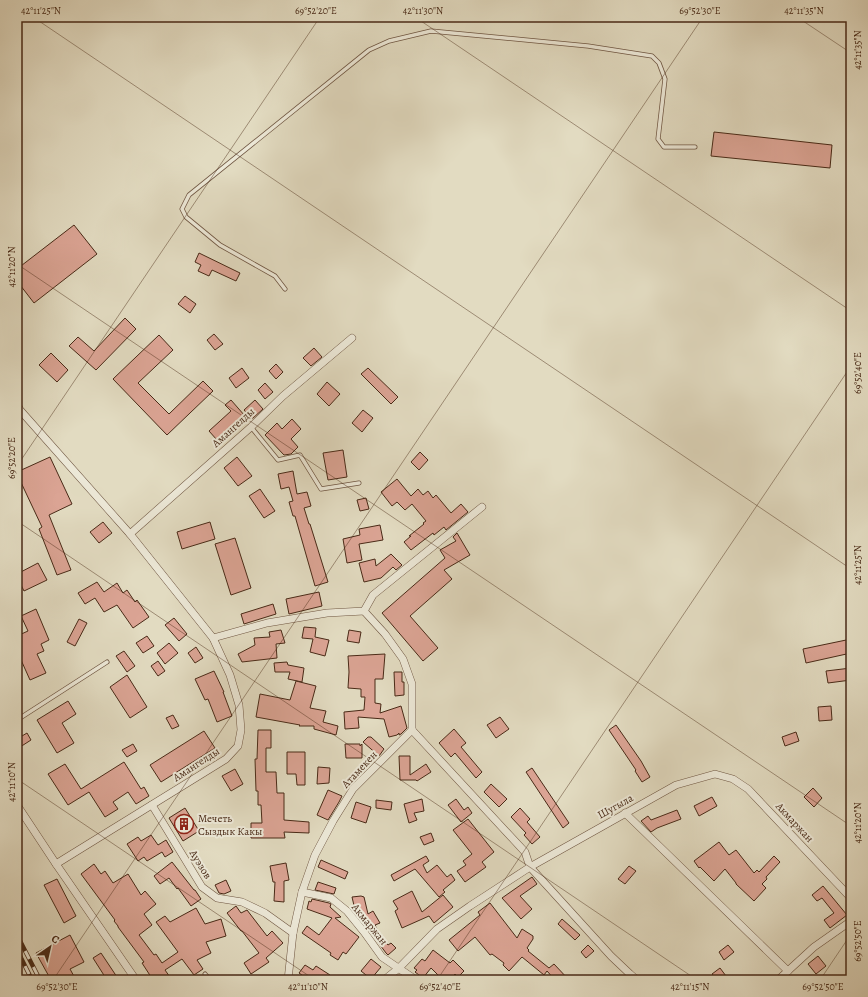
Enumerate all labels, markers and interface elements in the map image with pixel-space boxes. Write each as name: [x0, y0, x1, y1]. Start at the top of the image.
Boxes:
text: 42°11'25"N: [21, 4, 61, 17]
text: 69°52'20"E: [295, 4, 337, 17]
text: 42°11'30"N: [403, 4, 443, 17]
text: 69°52'30"E: [679, 4, 721, 17]
text: 42°11'35"N: [784, 4, 824, 17]
text: 42°11'35"N: [851, 30, 864, 70]
text: 42°11'20"N: [5, 246, 18, 288]
text: 69°52'40"E: [851, 352, 864, 394]
street label: Амангелды: [208, 404, 258, 451]
text: 69°52'20"E: [5, 437, 18, 479]
text: 42°11'25"N: [851, 545, 864, 585]
street label: Амангелды: [169, 744, 223, 786]
street label: Атамекен: [338, 748, 380, 792]
text: 42°11'10"N: [5, 762, 18, 802]
street label: Шугыла: [595, 790, 637, 822]
street label: Акмаржан: [772, 798, 817, 846]
text: 42°11'20"N: [851, 802, 864, 844]
place label: Мечеть Сыздык Какы: [198, 811, 262, 839]
building icon: Мечеть Сыздык Какы: [173, 813, 195, 835]
street label: Ауэзов: [185, 846, 215, 882]
street label: Акмаржан: [348, 900, 391, 948]
text: 69°52'50"E: [851, 920, 864, 962]
north arrow: [30, 927, 70, 967]
text: С: [48, 931, 62, 947]
text: 69°52'30"E: [36, 980, 78, 993]
text: 42°11'10"N: [288, 980, 328, 993]
text: 69°52'40"E: [419, 980, 461, 993]
text: 42°11'15"N: [671, 980, 709, 993]
text: 69°52'50"E: [802, 980, 844, 993]

